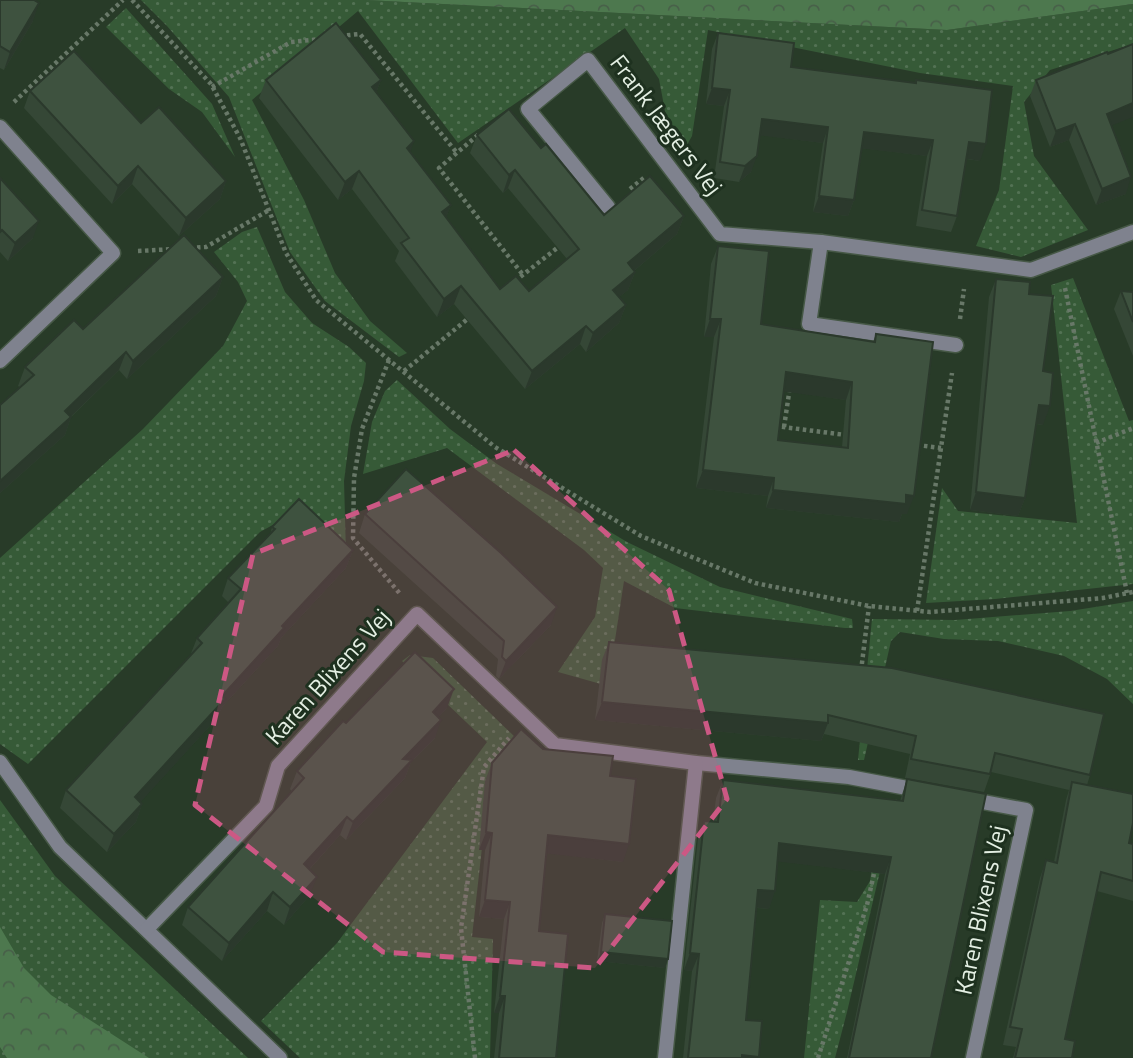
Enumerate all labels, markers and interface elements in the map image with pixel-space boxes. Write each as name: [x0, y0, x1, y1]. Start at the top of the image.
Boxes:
street label: Frank Jægers Vej: [602, 46, 732, 202]
street label: Karen Blixens Vej: [256, 600, 398, 752]
street label: Karen Blixens Vej: [945, 822, 1016, 998]

